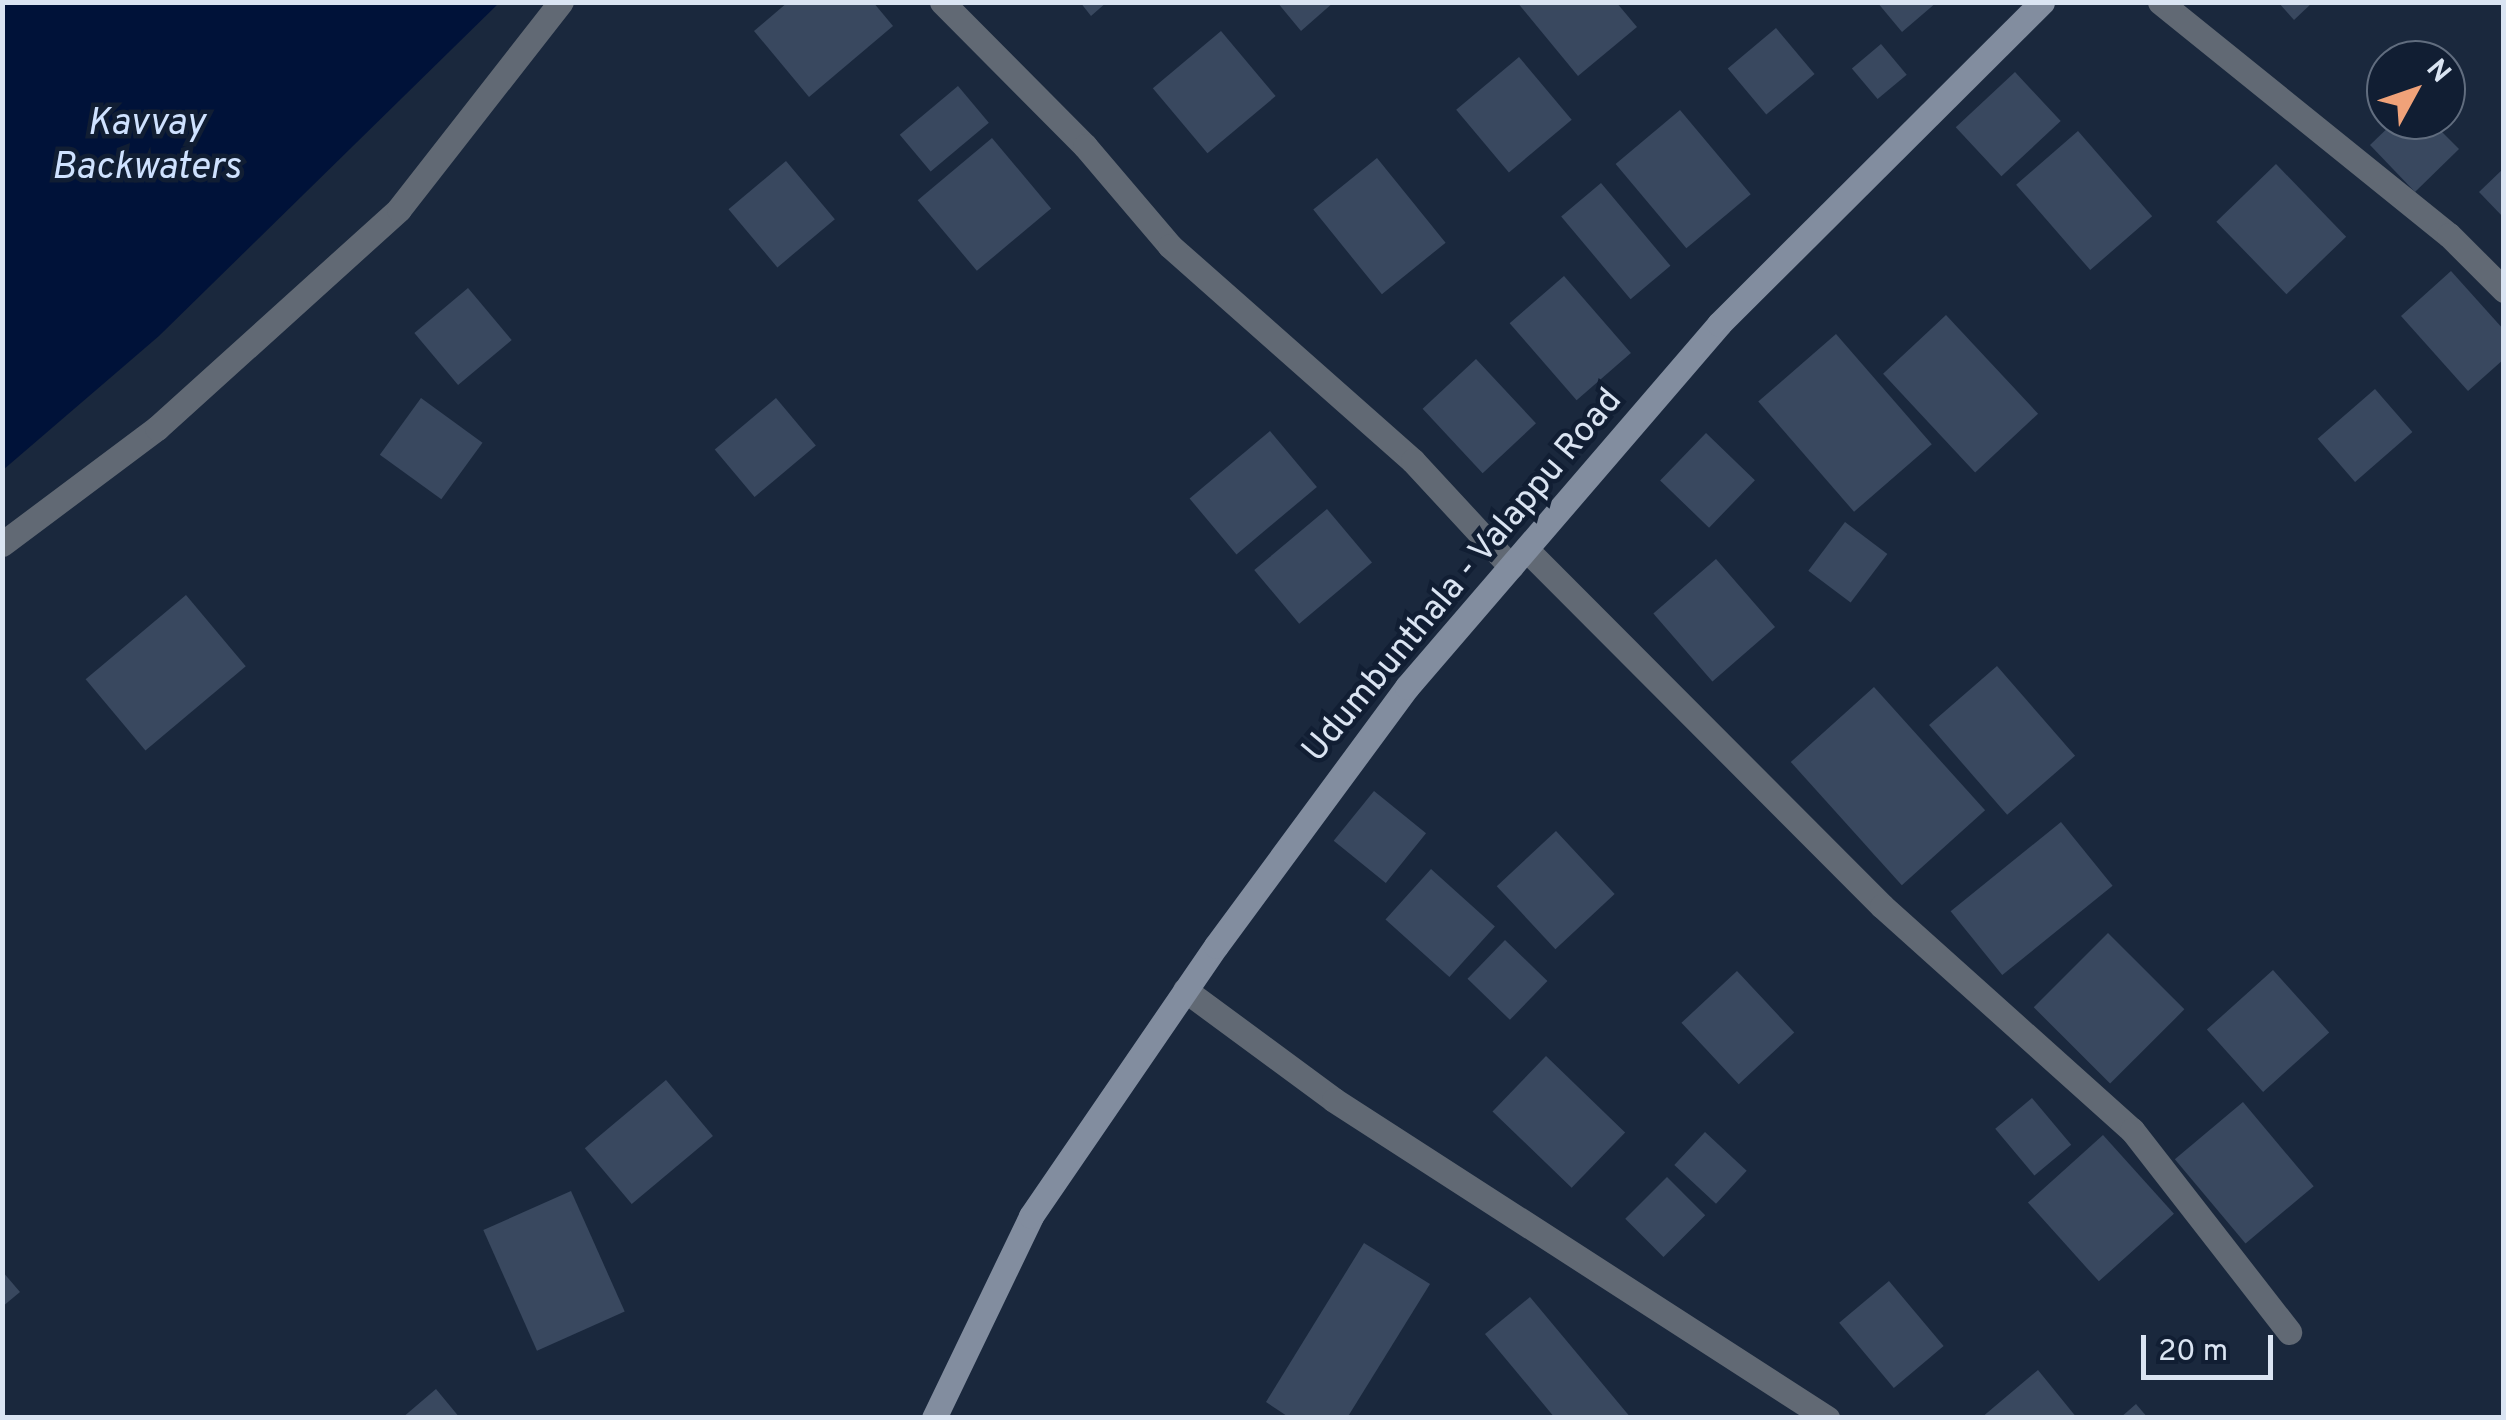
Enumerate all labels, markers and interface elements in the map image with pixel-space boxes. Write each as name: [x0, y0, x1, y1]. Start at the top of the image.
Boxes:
north arrow: [2366, 40, 2466, 140]
text: N: [2417, 53, 2458, 91]
water label: Kavvay Backwaters: [51, 102, 241, 192]
street label: Udumbunthala - Valappu Road: [1294, 380, 1632, 772]
scale bar: [2146, 1315, 2278, 1377]
text: 20 m: [2158, 1334, 2228, 1371]

